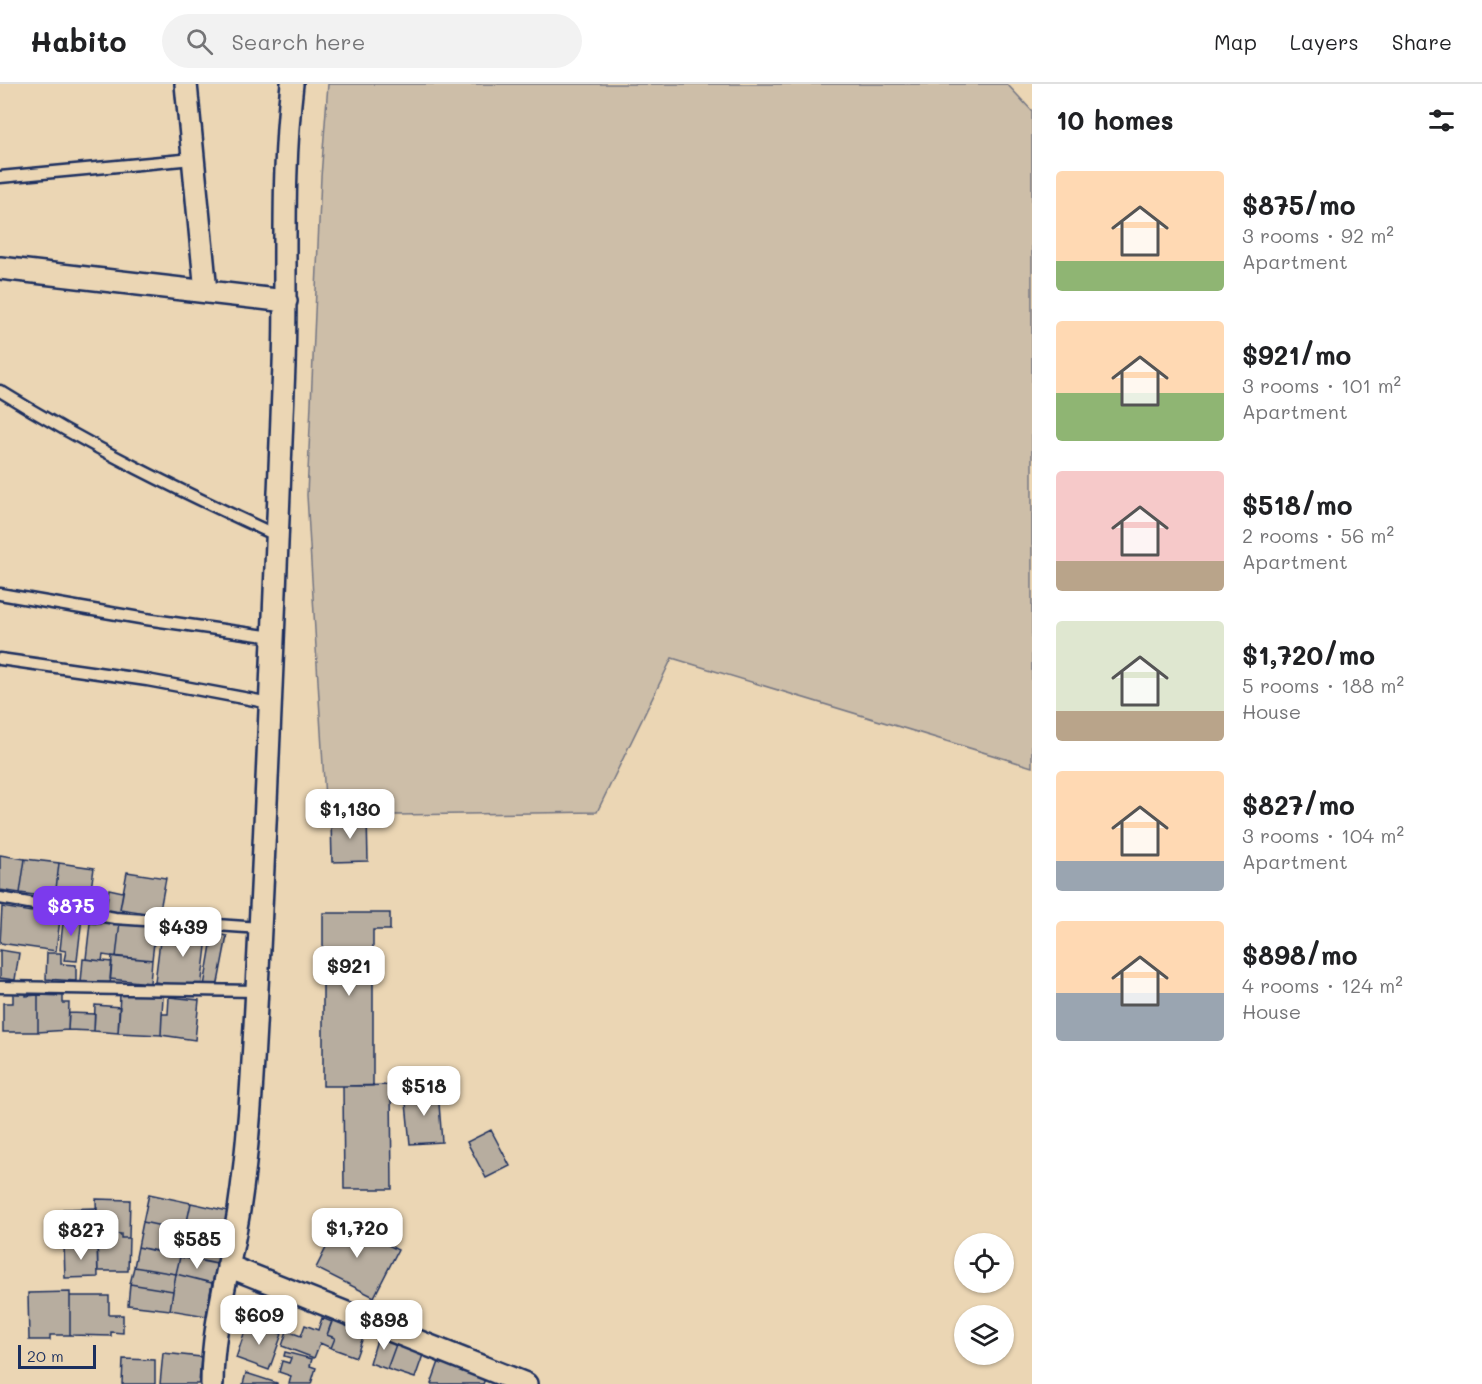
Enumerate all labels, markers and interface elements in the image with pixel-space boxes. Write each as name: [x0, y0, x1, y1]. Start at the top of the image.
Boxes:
search box: [162, 14, 582, 68]
text: Habito: [30, 23, 126, 59]
icon: search: [183, 25, 216, 58]
text: Search here: [231, 27, 365, 56]
text: Map: [1214, 28, 1257, 55]
text: Layers: [1290, 28, 1359, 55]
text: Share: [1392, 28, 1452, 55]
text: 10 homes: [1056, 103, 1174, 137]
icon: filters: [1425, 104, 1458, 137]
text: $875/mo: [1242, 188, 1355, 222]
icon: home: [1104, 195, 1176, 267]
text: 3 rooms · 92 m²: [1242, 222, 1394, 248]
text: Apartment: [1242, 248, 1348, 274]
text: $921/mo: [1242, 338, 1351, 372]
icon: home: [1104, 345, 1176, 417]
text: 3 rooms · 101 m²: [1242, 372, 1401, 398]
text: Apartment: [1242, 398, 1348, 424]
text: $518/mo: [1242, 488, 1353, 522]
icon: home: [1104, 495, 1176, 567]
text: 2 rooms · 56 m²: [1242, 522, 1394, 548]
text: Apartment: [1242, 548, 1348, 574]
text: $1,720/mo: [1242, 638, 1375, 672]
icon: home: [1104, 645, 1176, 717]
text: 5 rooms · 188 m²: [1242, 672, 1404, 698]
text: House: [1242, 698, 1301, 724]
text: $827/mo: [1242, 788, 1355, 822]
pin: $1,130: [301, 789, 399, 840]
text: $1,130: [319, 795, 381, 821]
icon: home: [1104, 795, 1176, 867]
text: 3 rooms · 104 m²: [1242, 822, 1404, 848]
text: Apartment: [1242, 848, 1348, 874]
pin: $875: [35, 886, 107, 937]
text: $875: [47, 892, 95, 918]
pin: $439: [147, 907, 219, 958]
text: $439: [158, 913, 208, 939]
text: $898/mo: [1242, 938, 1358, 972]
icon: home: [1104, 945, 1176, 1017]
pin: $921: [313, 946, 385, 997]
text: $921: [327, 952, 371, 978]
text: 4 rooms · 124 m²: [1242, 972, 1403, 998]
text: House: [1242, 998, 1301, 1024]
pin: $518: [388, 1066, 460, 1117]
text: $518: [401, 1072, 447, 1098]
pin: $1,720: [308, 1208, 406, 1259]
pin: $827: [45, 1210, 117, 1261]
text: $1,720: [326, 1214, 388, 1240]
text: $827: [57, 1216, 105, 1242]
pin: $585: [161, 1219, 233, 1270]
text: $585: [173, 1225, 221, 1251]
map controls: [954, 1233, 1014, 1365]
button: locate: [954, 1233, 1014, 1293]
pin: $609: [223, 1295, 295, 1346]
pin: $898: [348, 1300, 420, 1351]
text: $609: [234, 1301, 284, 1327]
button: layers: [954, 1305, 1014, 1365]
text: $898: [359, 1306, 409, 1332]
scale bar: [18, 1342, 96, 1370]
text: 20 m: [27, 1345, 64, 1366]

